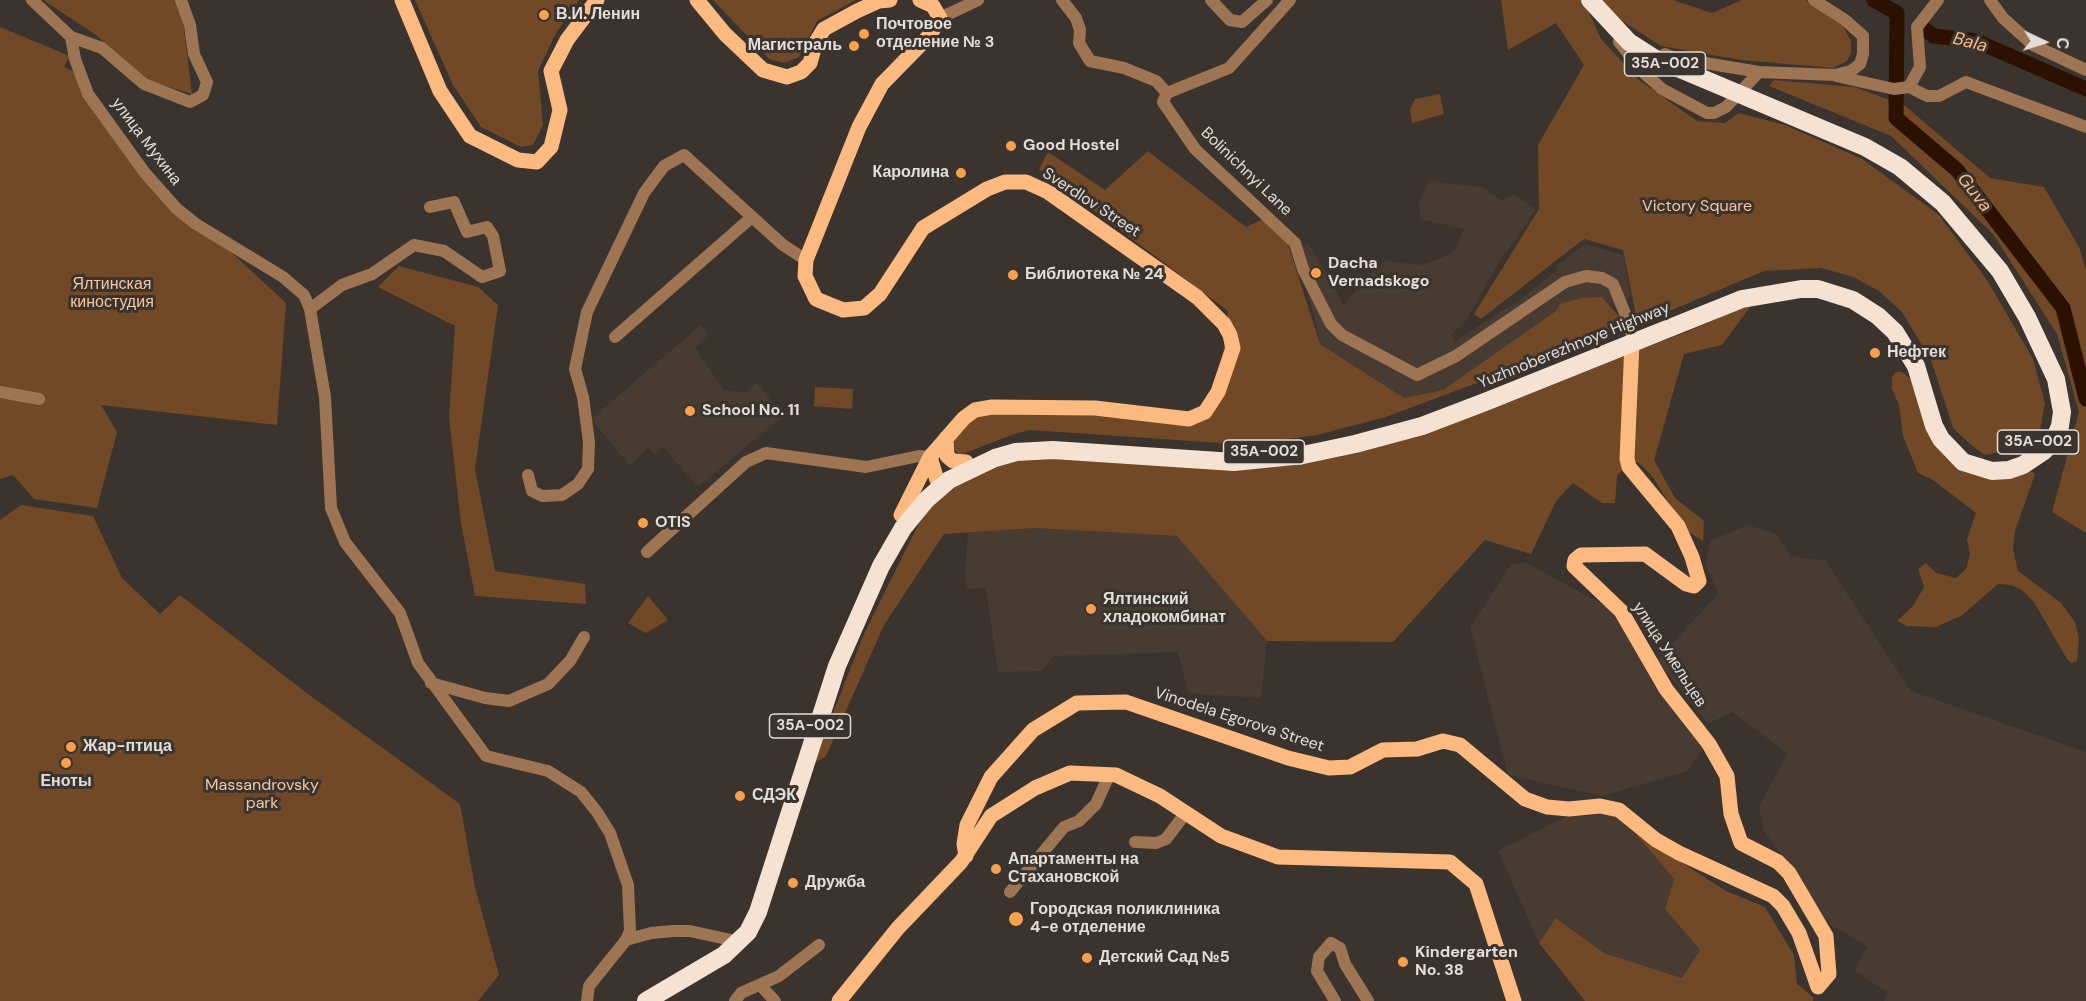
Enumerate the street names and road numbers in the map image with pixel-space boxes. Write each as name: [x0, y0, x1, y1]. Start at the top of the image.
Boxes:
road number: 35А-002: [1624, 52, 1706, 76]
street label: улица Мухина: [107, 95, 185, 189]
street label: Bolinichnyi Lane: [1196, 124, 1296, 220]
street label: Sverdlov Street: [1038, 164, 1144, 242]
street label: Yuzhnoberezhnoye Highway: [1475, 299, 1673, 393]
road number: 35А-002: [1998, 430, 2078, 454]
road number: 35А-002: [1224, 440, 1304, 464]
street label: улица Умельцев: [1628, 599, 1710, 711]
street label: Vinodela Egorova Street: [1152, 684, 1326, 756]
road number: 35А-002: [770, 714, 850, 738]

